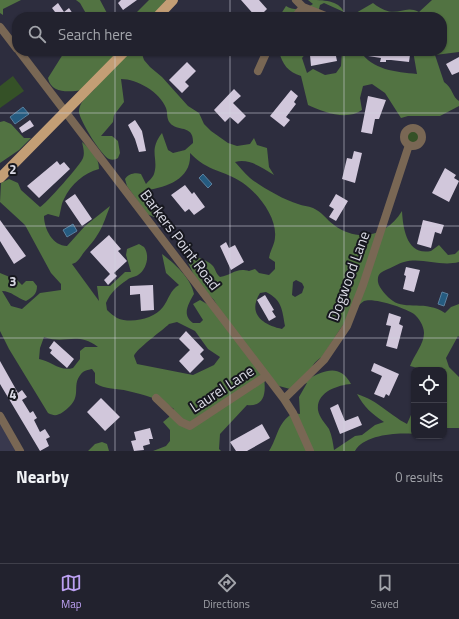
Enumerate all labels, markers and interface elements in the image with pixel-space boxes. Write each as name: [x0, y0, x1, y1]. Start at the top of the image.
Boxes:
search box: [12, 12, 447, 56]
icon: search: [26, 23, 48, 45]
text: Search here: [58, 23, 132, 46]
text: 2: [9, 159, 17, 179]
street label: Barkers Point Road: [135, 184, 226, 295]
street label: Dogwood Lane: [322, 228, 375, 324]
text: 3: [9, 271, 17, 291]
street label: Laurel Lane: [185, 359, 258, 418]
map controls: [411, 367, 447, 439]
button: locate: [411, 367, 447, 403]
text: 4: [9, 384, 17, 404]
button: layers: [411, 403, 447, 439]
text: Nearby: [16, 464, 69, 490]
text: 0 results: [395, 467, 443, 487]
tab: Map: [60, 572, 82, 612]
tab: Directions: [203, 572, 250, 612]
tab: Saved: [371, 572, 399, 612]

